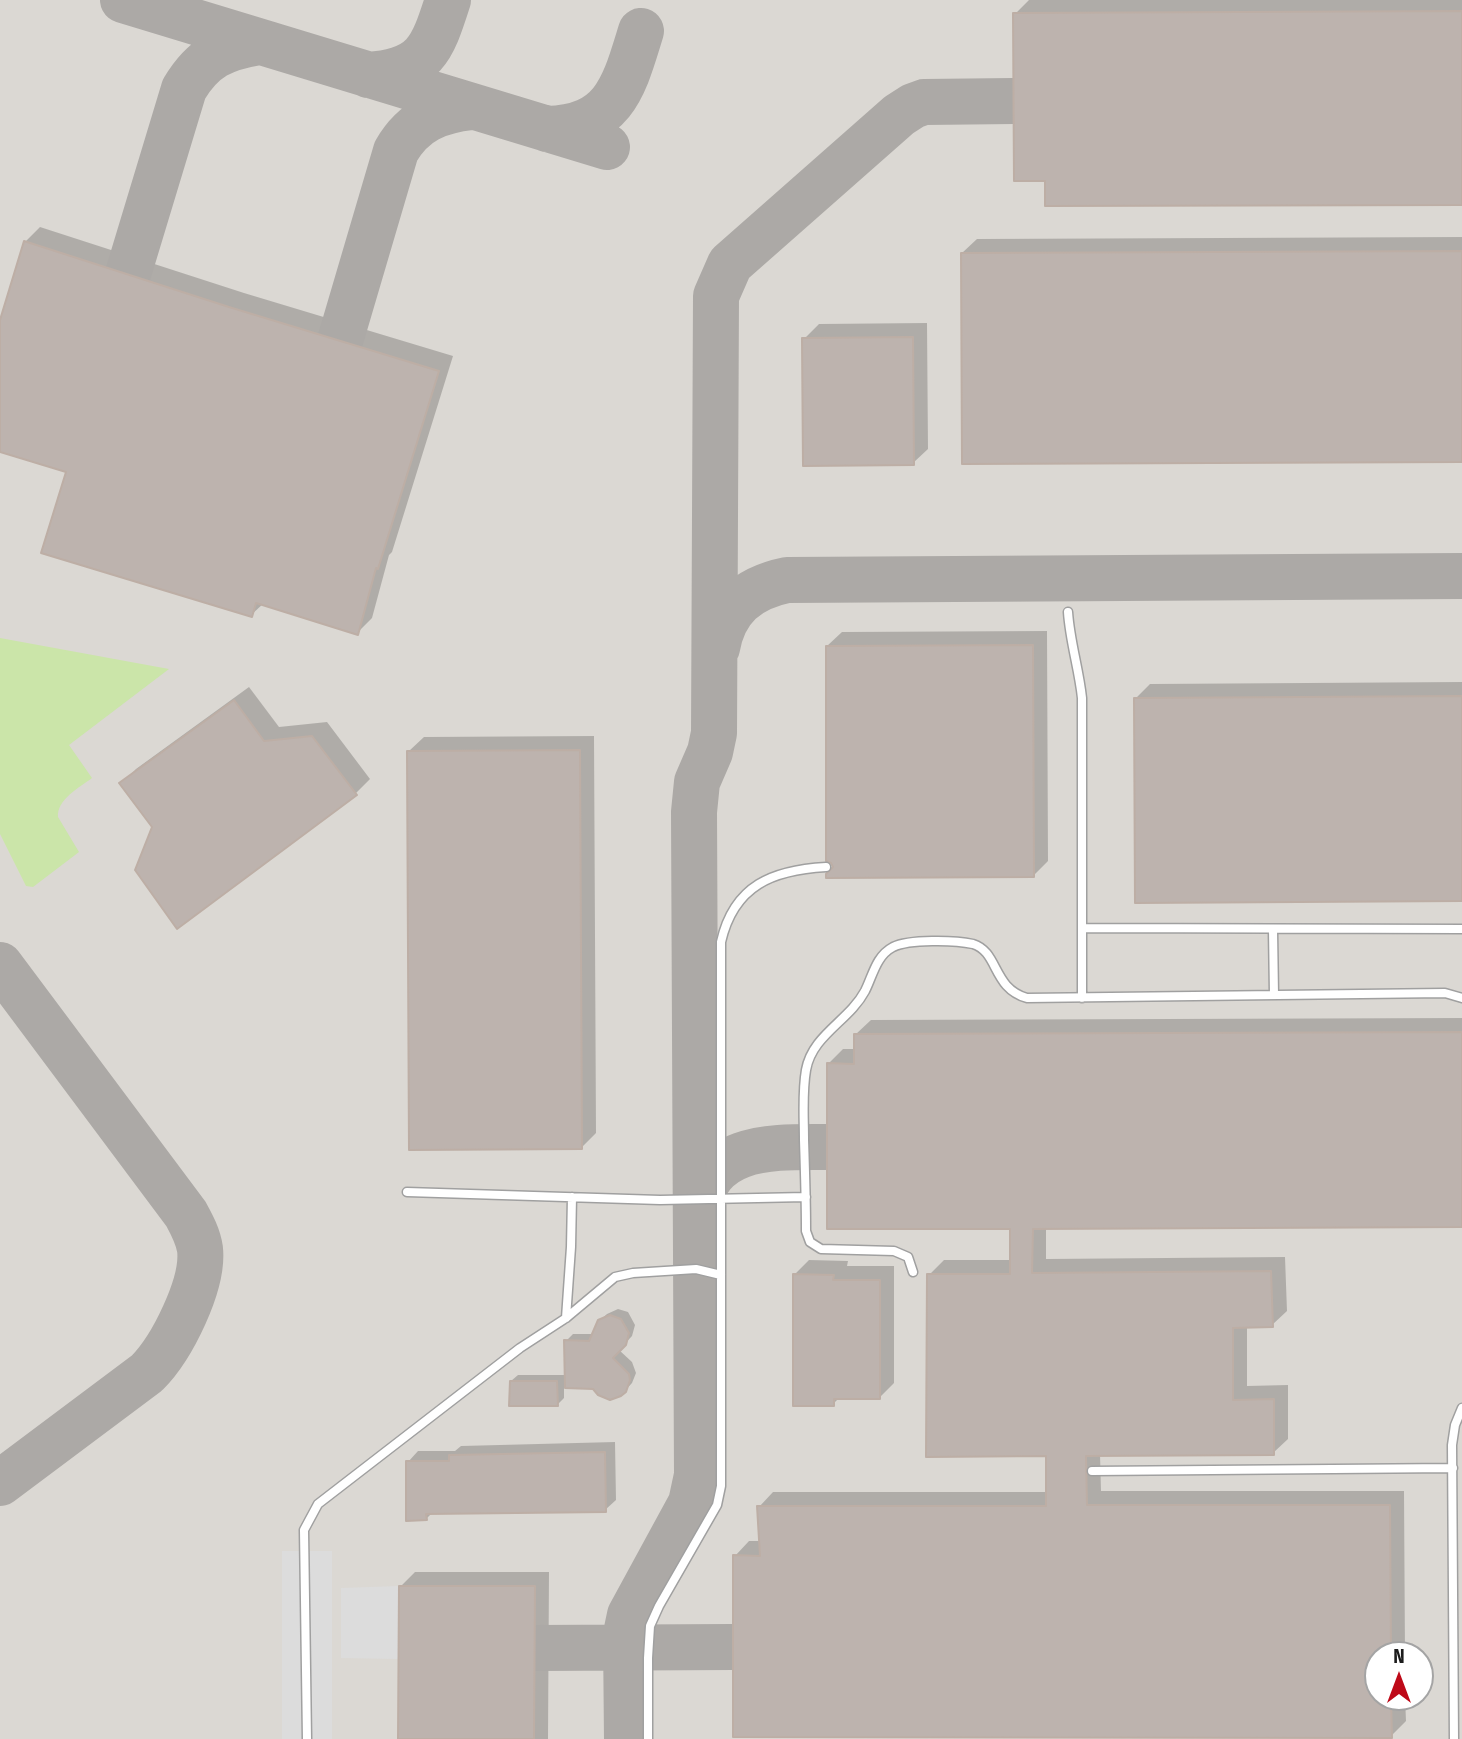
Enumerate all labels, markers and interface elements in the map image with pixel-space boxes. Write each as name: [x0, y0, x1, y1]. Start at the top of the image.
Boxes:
north arrow: [1364, 1641, 1434, 1711]
text: N: [1393, 1645, 1405, 1668]

